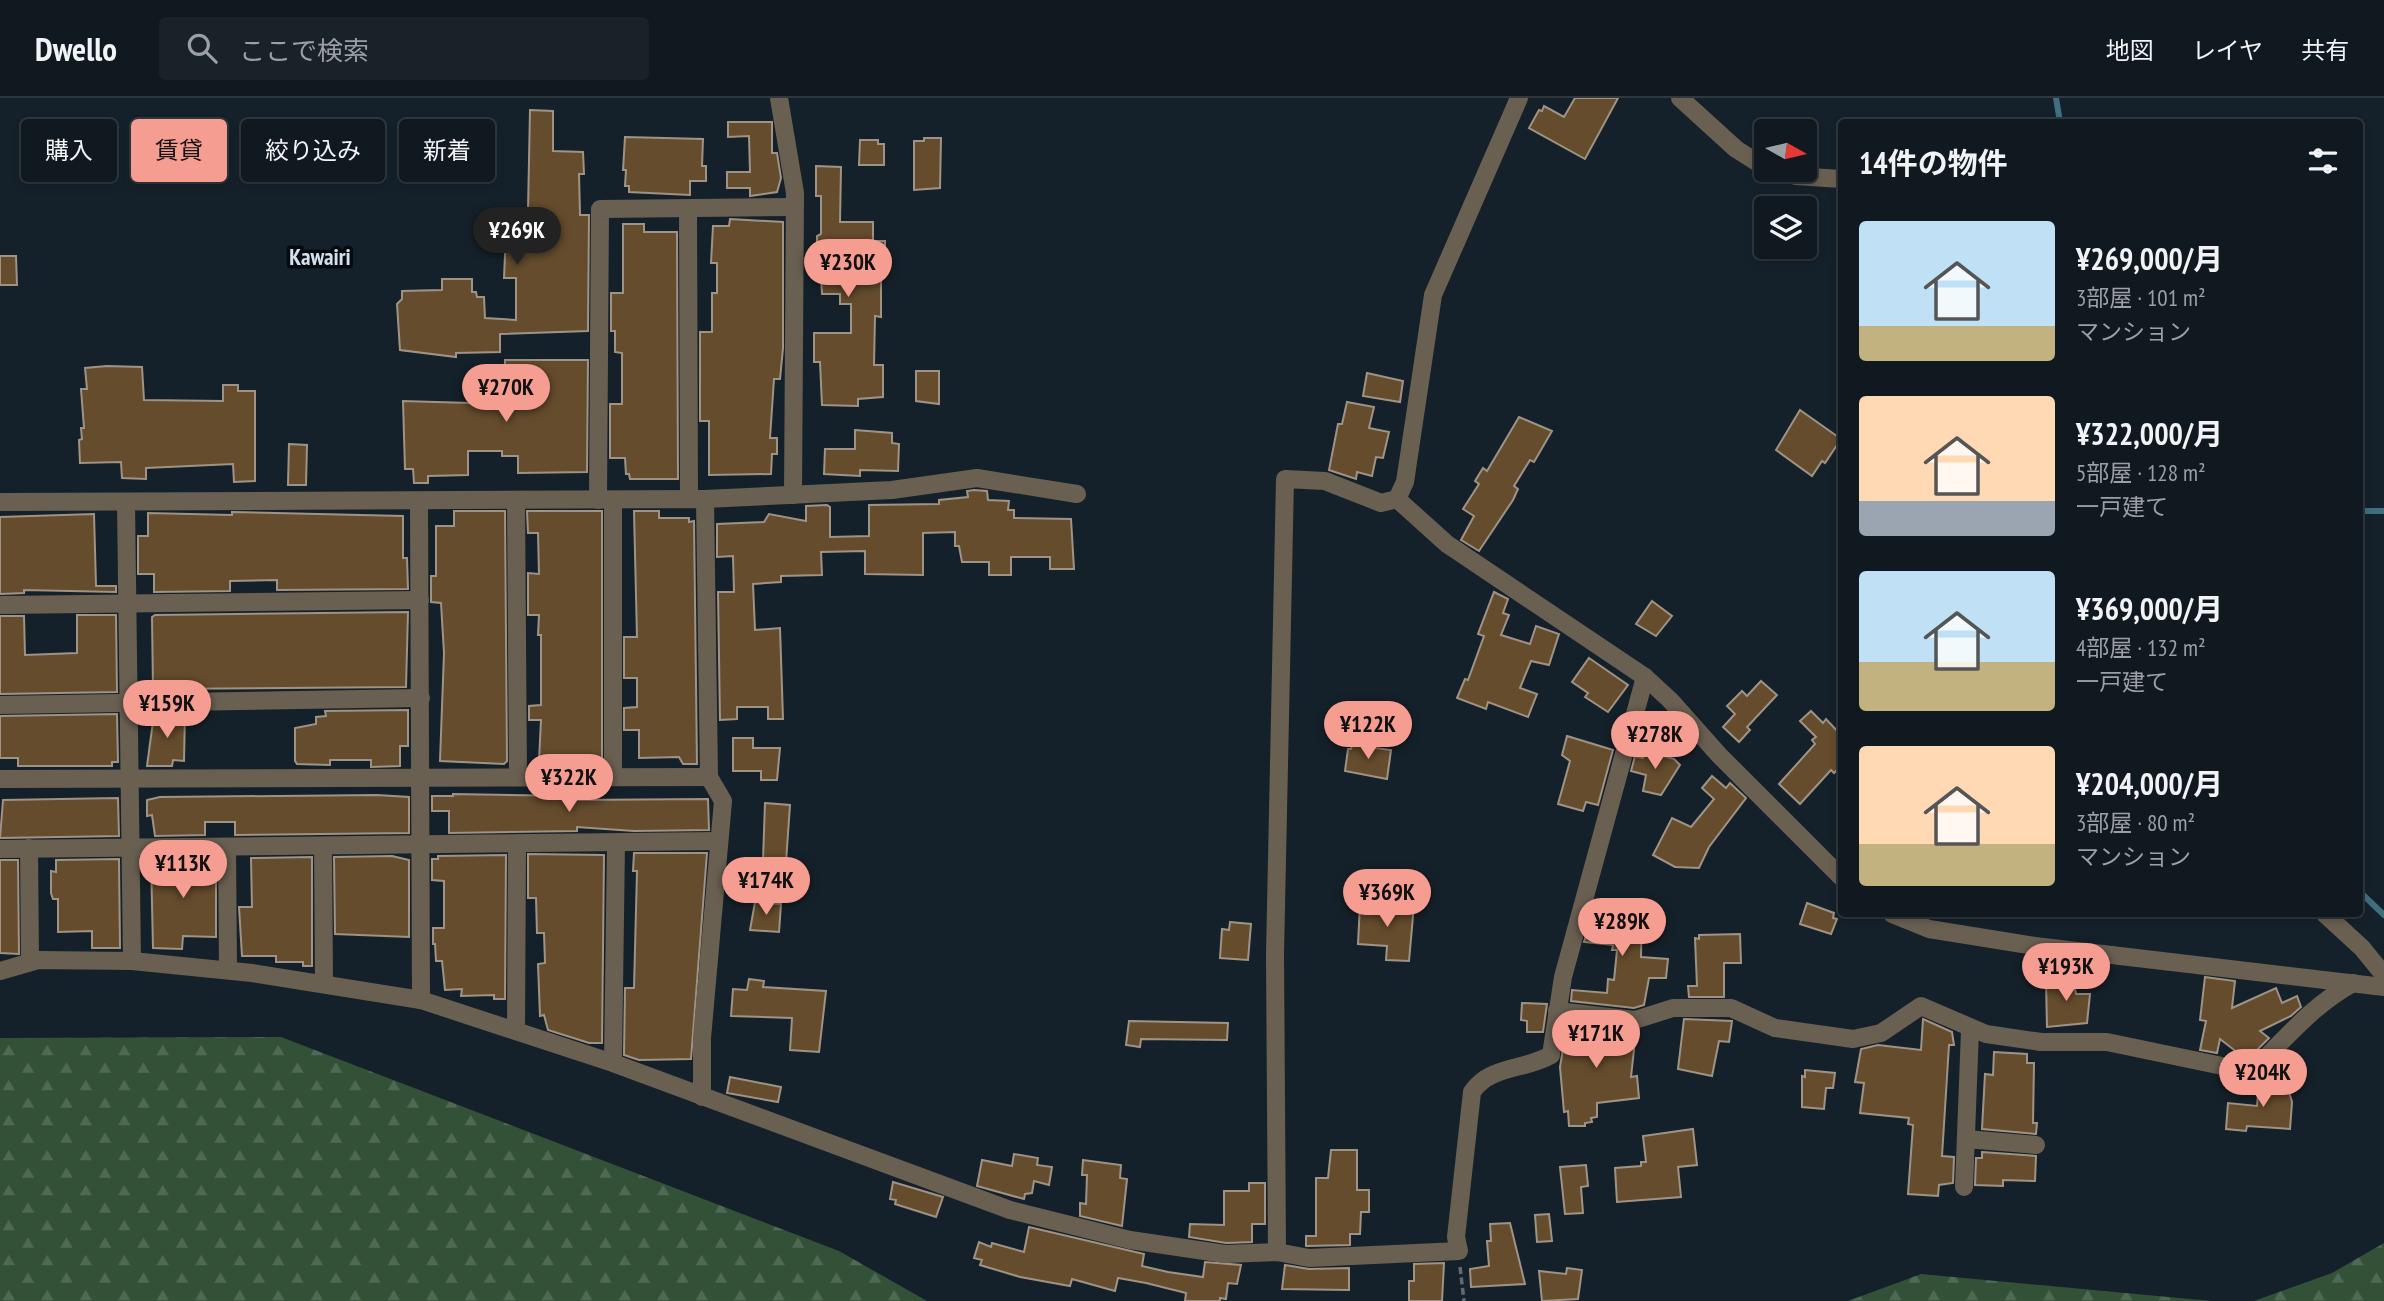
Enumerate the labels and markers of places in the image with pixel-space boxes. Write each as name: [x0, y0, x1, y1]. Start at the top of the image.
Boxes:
pin: ¥269K: [468, 208, 566, 267]
pin: ¥230K: [799, 240, 897, 299]
pin: ¥270K: [457, 364, 555, 424]
pin: ¥159K: [118, 680, 216, 740]
pin: ¥122K: [1319, 702, 1417, 761]
pin: ¥278K: [1606, 712, 1704, 771]
pin: ¥322K: [520, 754, 618, 814]
pin: ¥113K: [134, 840, 232, 900]
pin: ¥174K: [717, 858, 815, 917]
pin: ¥369K: [1338, 870, 1436, 929]
pin: ¥289K: [1573, 898, 1671, 958]
pin: ¥193K: [2017, 944, 2115, 1003]
pin: ¥171K: [1547, 1010, 1645, 1070]
pin: ¥204K: [2214, 1049, 2312, 1109]

